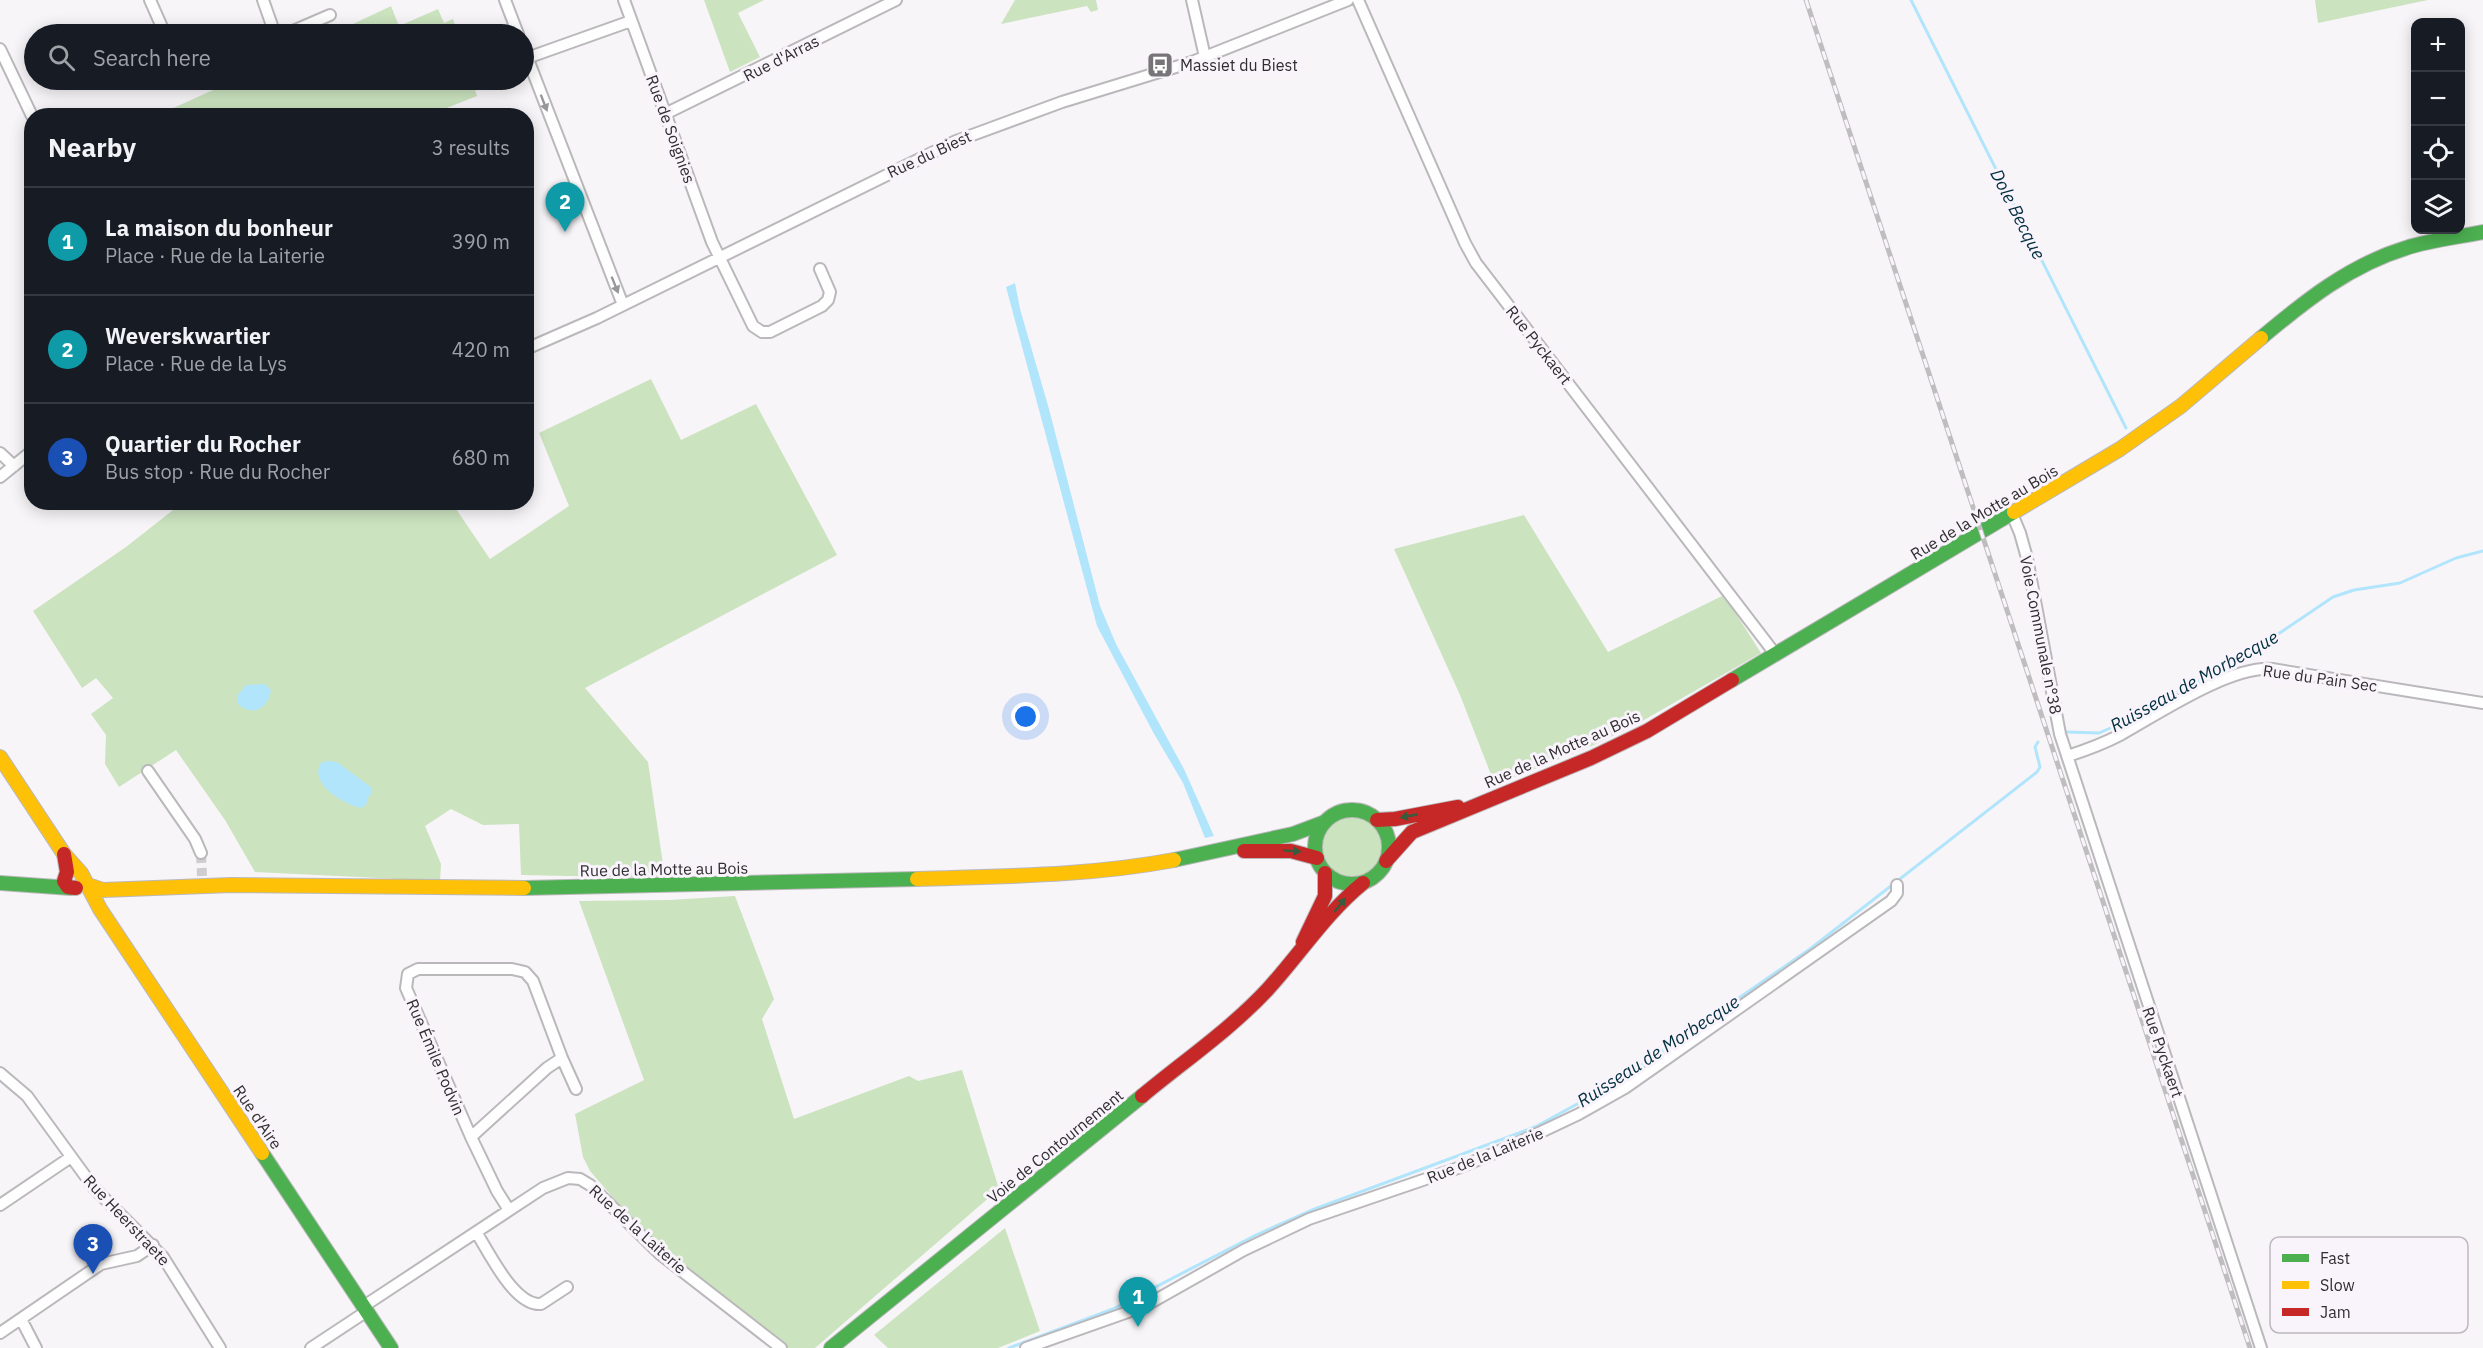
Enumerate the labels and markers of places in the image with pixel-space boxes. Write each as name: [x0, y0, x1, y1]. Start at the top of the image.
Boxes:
bus stop icon: Massiet du Biest: [1145, 50, 1175, 80]
place label: Massiet du Biest: [1180, 55, 1298, 75]
pin: 2: [546, 182, 584, 232]
pin: 3: [74, 1224, 112, 1274]
pin: 1: [1118, 1278, 1158, 1327]

